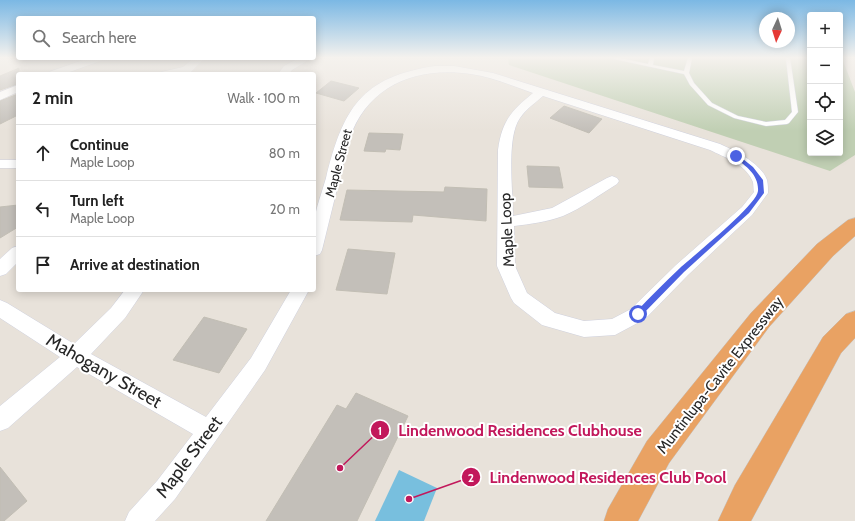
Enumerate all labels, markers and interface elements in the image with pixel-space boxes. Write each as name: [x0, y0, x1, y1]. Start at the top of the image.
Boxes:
north arrow: [759, 12, 795, 48]
map controls: [807, 12, 843, 156]
button: +: [807, 12, 843, 48]
search box: [16, 16, 316, 60]
icon: search: [30, 27, 52, 49]
text: Search here: [62, 29, 137, 47]
button: −: [807, 48, 843, 84]
button: locate: [807, 84, 843, 120]
text: 2 min: [32, 88, 73, 108]
text: Walk · 100 m: [227, 90, 300, 106]
button: layers: [807, 120, 843, 156]
street label: Maple Street: [321, 127, 355, 199]
text: Continue: [70, 136, 129, 154]
icon: ahead: [32, 142, 54, 164]
text: 80 m: [269, 145, 300, 161]
route end: [727, 147, 745, 165]
text: Maple Loop: [70, 154, 134, 170]
text: Turn left: [70, 192, 124, 210]
street label: Maple Loop: [496, 192, 518, 268]
icon: left: [32, 198, 54, 220]
text: 20 m: [270, 201, 300, 217]
text: Maple Loop: [70, 210, 134, 226]
icon: arrive: [32, 254, 54, 276]
text: Arrive at destination: [70, 256, 200, 274]
street label: Muntinlupa-Cavite Expressway: [653, 292, 787, 457]
route start: [629, 305, 647, 323]
street label: Mahogany Street: [42, 329, 166, 413]
street label: Maple Street: [151, 412, 227, 502]
callout: Lindenwood Residences Clubhouse: [370, 416, 649, 444]
text: Lindenwood Residences Clubhouse: [398, 421, 642, 440]
text: 1: [378, 423, 382, 438]
callout: Lindenwood Residences Club Pool: [461, 463, 734, 491]
text: Lindenwood Residences Club Pool: [489, 468, 727, 487]
text: 2: [468, 470, 474, 485]

